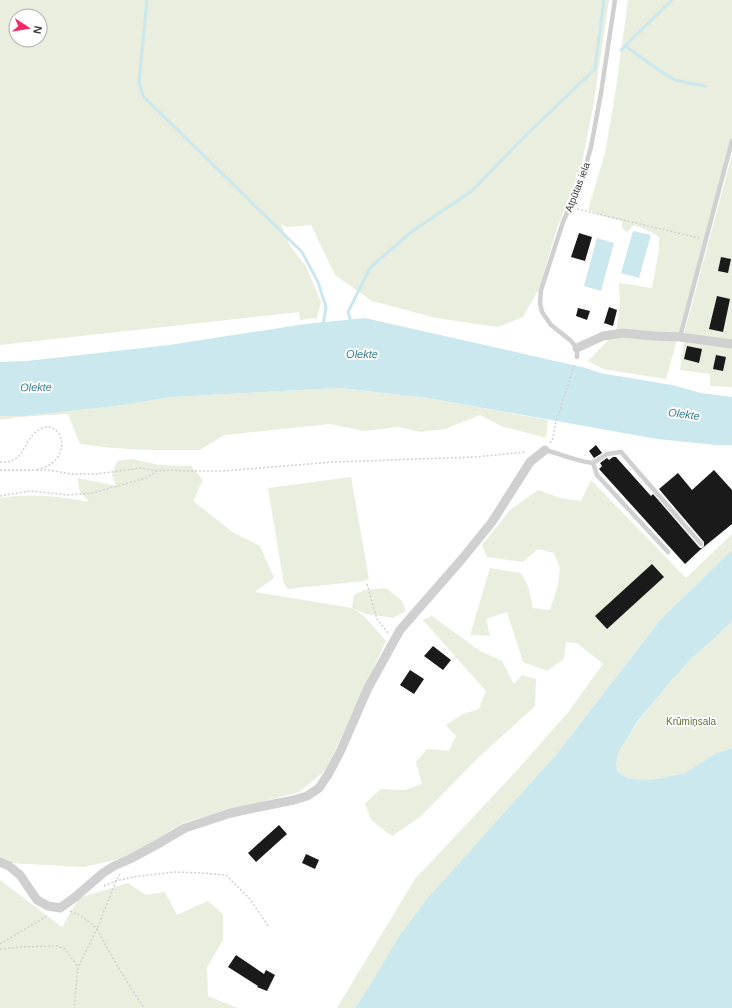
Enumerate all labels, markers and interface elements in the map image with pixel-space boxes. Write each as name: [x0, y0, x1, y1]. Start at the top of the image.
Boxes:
north arrow: [8, 8, 48, 48]
text: N: [31, 25, 44, 35]
street label: Atpūtas iela: [563, 160, 592, 214]
water label: Olekte: [346, 348, 378, 360]
water label: Olekte: [20, 381, 52, 393]
water label: Olekte: [667, 406, 701, 422]
park label: Krūmiņsala: [666, 716, 716, 727]

